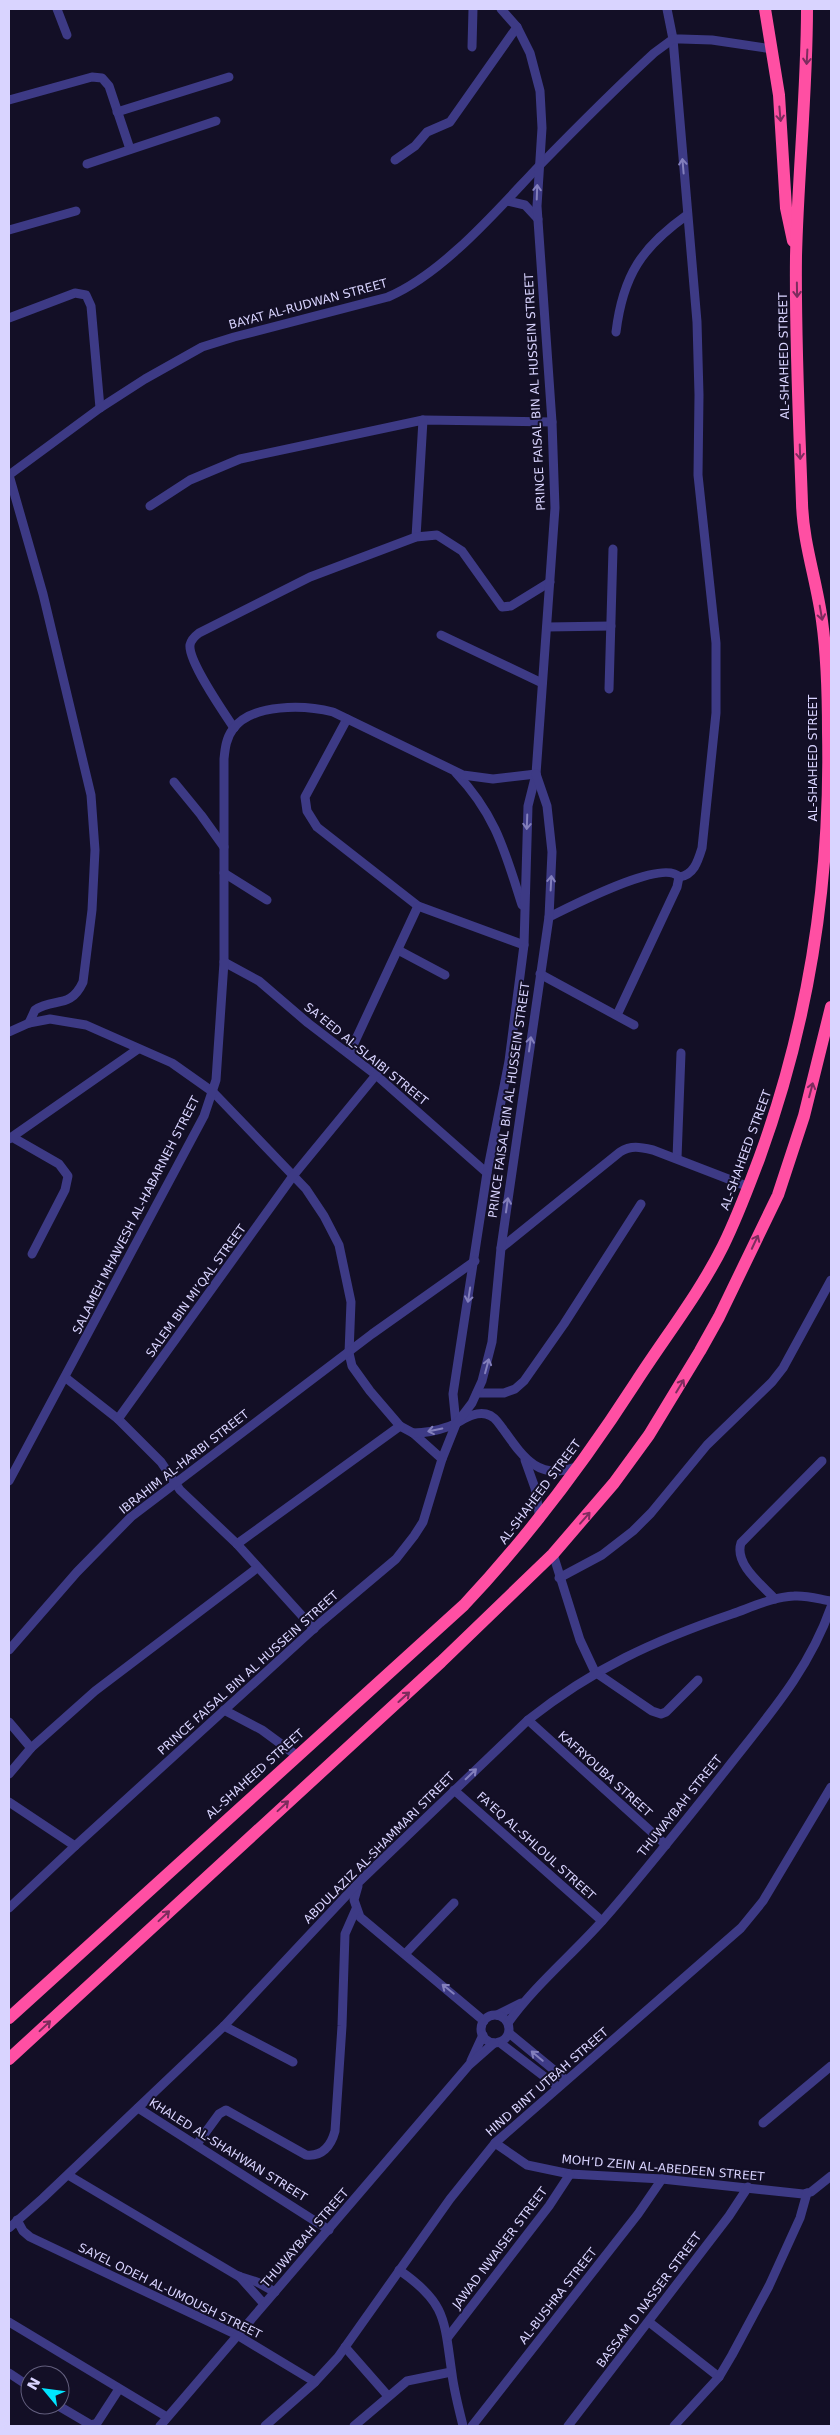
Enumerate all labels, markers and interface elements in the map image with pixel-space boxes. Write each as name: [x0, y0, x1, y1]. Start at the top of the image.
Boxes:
one-way arrow: [802, 49, 811, 65]
one-way arrow: [775, 106, 785, 122]
one-way arrow: [679, 158, 688, 174]
one-way arrow: [532, 185, 542, 201]
street label: PRINCE FAISAL BIN AL HUSSEIN STREET: [522, 272, 548, 511]
street label: BAYAT AL-RUDWAN STREET: [227, 276, 390, 332]
one-way arrow: [792, 281, 802, 297]
street label: AL-SHAHEED STREET: [776, 292, 792, 420]
one-way arrow: [796, 444, 805, 460]
one-way arrow: [816, 605, 826, 621]
street label: AL-SHAHEED STREET: [806, 694, 820, 821]
one-way arrow: [522, 813, 532, 829]
one-way arrow: [546, 875, 555, 891]
street label: PRINCE FAISAL BIN AL HUSSEIN STREET: [486, 981, 533, 1219]
street label: SA’EED AL-SLAIBI STREET: [301, 1000, 431, 1109]
one-way arrow: [525, 1036, 535, 1052]
one-way arrow: [807, 1083, 816, 1099]
street label: AL-SHAHEED STREET: [718, 1087, 775, 1212]
street label: SALAMEH MHAWESH AL-HABARNEH STREET: [70, 1093, 203, 1336]
one-way arrow: [502, 1197, 512, 1213]
street label: SALEM BIN MI’QAL STREET: [143, 1221, 249, 1360]
one-way arrow: [751, 1235, 760, 1250]
one-way arrow: [464, 1286, 474, 1302]
one-way arrow: [483, 1358, 492, 1374]
one-way arrow: [675, 1380, 685, 1394]
street label: IBRAHIM AL-HARBI STREET: [116, 1407, 252, 1517]
one-way arrow: [428, 1426, 444, 1435]
street label: AL-SHAHEED STREET: [496, 1437, 584, 1547]
one-way arrow: [579, 1511, 591, 1524]
street label: PRINCE FAISAL BIN AL HUSSEIN STREET: [155, 1588, 342, 1758]
one-way arrow: [397, 1691, 410, 1703]
street label: AL-SHAHEED STREET: [203, 1726, 307, 1822]
street label: KAFRYOUBA STREET: [555, 1728, 655, 1820]
street label: THUWAYBAH STREET: [634, 1752, 726, 1860]
one-way arrow: [465, 1768, 477, 1780]
street label: ABDULAZIZ AL-SHAMMARI STREET: [301, 1769, 458, 1926]
street label: FA'EQ AL-SHLOUL STREET: [474, 1789, 599, 1903]
one-way arrow: [277, 1800, 290, 1812]
one-way arrow: [158, 1910, 170, 1922]
one-way arrow: [442, 1983, 455, 1994]
one-way arrow: [38, 2020, 51, 2032]
street label: HIND BINT UTBAH STREET: [483, 2025, 612, 2139]
one-way arrow: [531, 2051, 544, 2062]
street label: KHALED AL-SHAHWAN STREET: [147, 2095, 310, 2205]
street label: MOH’D ZEIN AL-ABEDEEN STREET: [561, 2152, 766, 2184]
street label: JAWAD NWAISER STREET: [449, 2184, 551, 2312]
street label: THUWAYBAH STREET: [258, 2185, 352, 2291]
street label: BASSAM D NASSER STREET: [594, 2229, 705, 2370]
street label: SAYEL ODEH AL-UMOUSH STREET: [76, 2240, 265, 2342]
street label: AL-BUSHRA STREET: [516, 2245, 600, 2347]
north arrow: [20, 2365, 70, 2415]
text: N: [24, 2375, 43, 2393]

